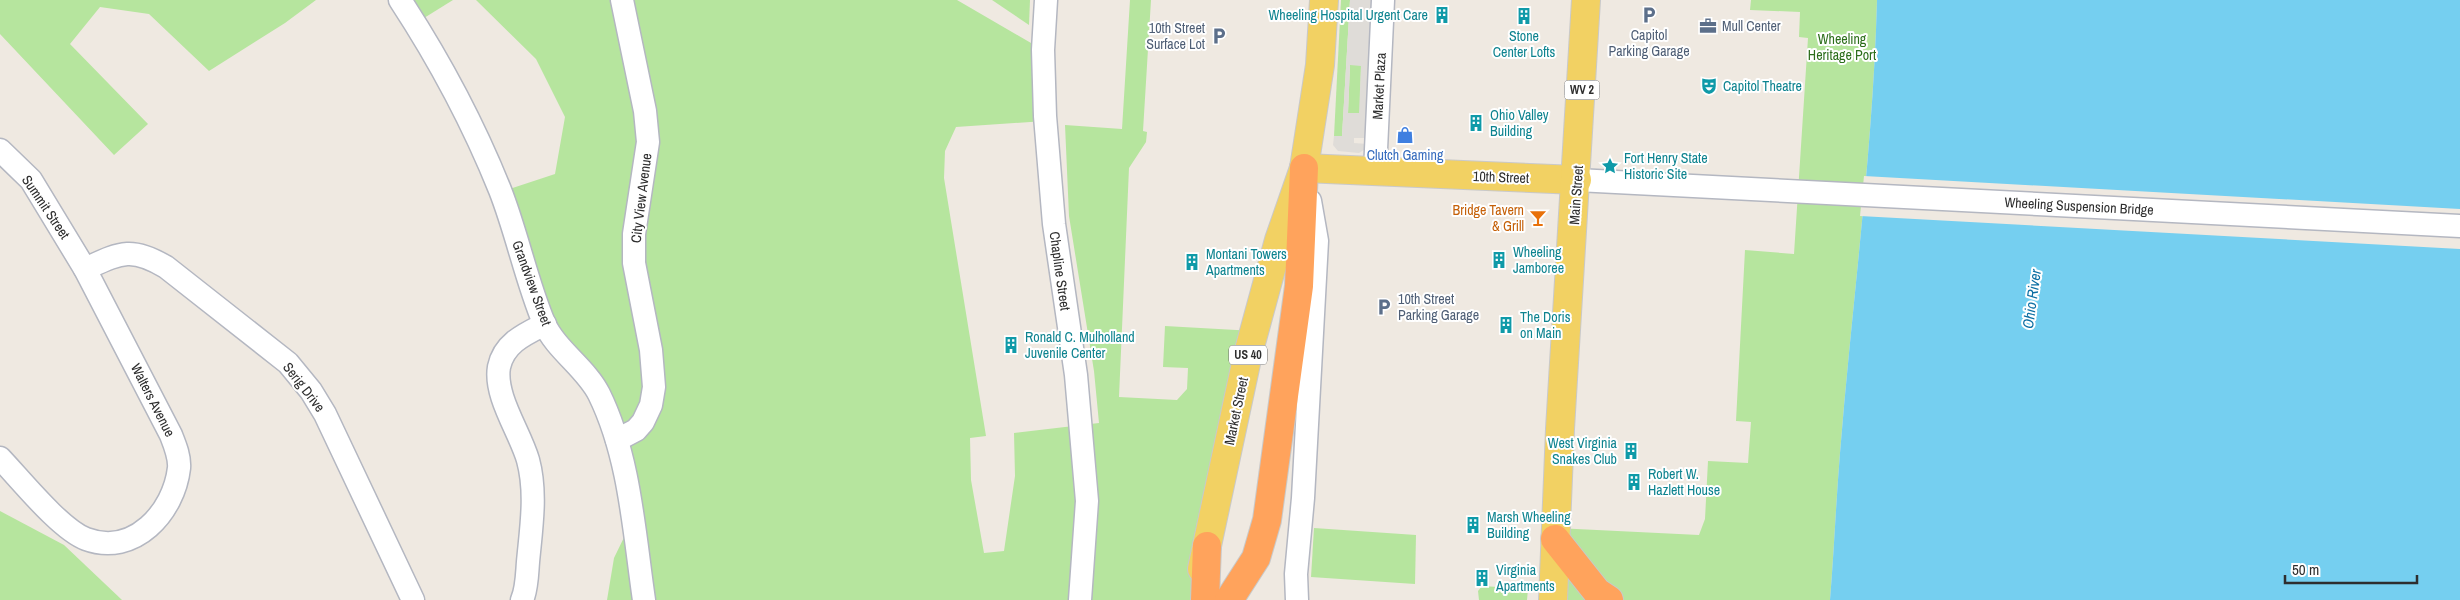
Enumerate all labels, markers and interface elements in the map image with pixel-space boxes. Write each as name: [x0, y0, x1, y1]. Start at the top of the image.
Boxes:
building icon: Wheeling Hospital Urgent Care: [1432, 5, 1452, 25]
parking icon: Capitol Parking Garage: [1639, 5, 1659, 25]
place label: Wheeling Hospital Urgent Care: [1268, 6, 1428, 24]
building icon: Stone Center Lofts: [1514, 6, 1534, 26]
office icon: Mull Center: [1698, 16, 1718, 36]
place label: Mull Center: [1722, 17, 1781, 35]
place label: 10th Street Surface Lot: [1146, 19, 1205, 53]
parking icon: 10th Street Surface Lot: [1209, 26, 1229, 46]
place label: Capitol Parking Garage: [1608, 26, 1690, 60]
place label: Stone Center Lofts: [1493, 27, 1556, 61]
park label: Wheeling Heritage Port: [1808, 30, 1876, 64]
street label: Market Plaza: [1368, 51, 1390, 120]
theatre icon: Capitol Theatre: [1699, 76, 1719, 96]
place label: Capitol Theatre: [1723, 77, 1802, 95]
road number: WV 2: [1564, 80, 1600, 100]
place label: Ohio Valley Building: [1490, 106, 1549, 140]
building icon: Ohio Valley Building: [1466, 113, 1486, 133]
shop icon: Clutch Gaming: [1395, 125, 1415, 145]
place label: Clutch Gaming: [1367, 146, 1444, 164]
place label: Fort Henry State Historic Site: [1624, 149, 1708, 183]
street label: City View Avenue: [627, 152, 655, 244]
place icon: Fort Henry State Historic Site: [1600, 156, 1620, 176]
street label: Main Street: [1565, 165, 1587, 225]
street label: 10th Street: [1473, 167, 1529, 187]
street label: Summit Street: [18, 172, 74, 242]
street label: Wheeling Suspension Bridge: [2004, 193, 2154, 219]
place label: Bridge Tavern & Grill: [1453, 201, 1524, 235]
bar icon: Bridge Tavern & Grill: [1528, 208, 1548, 228]
street label: Chapline Street: [1046, 230, 1074, 312]
street label: Grandview Street: [508, 238, 556, 328]
place label: Wheeling Jamboree: [1513, 243, 1564, 277]
place label: Montani Towers Apartments: [1205, 245, 1287, 279]
building icon: Wheeling Jamboree: [1489, 250, 1509, 270]
building icon: Montani Towers Apartments: [1182, 252, 1202, 272]
water label: Ohio River: [2017, 267, 2046, 330]
place label: 10th Street Parking Garage: [1398, 290, 1479, 324]
parking icon: 10th Street Parking Garage: [1374, 297, 1394, 317]
place label: The Doris on Main: [1520, 308, 1571, 342]
building icon: The Doris on Main: [1496, 315, 1516, 335]
place label: Ronald C. Mulholland Juvenile Center: [1025, 328, 1135, 362]
building icon: Ronald C. Mulholland Juvenile Center: [1001, 335, 1021, 355]
road number: US 40: [1229, 346, 1267, 364]
street label: Serig Drive: [279, 359, 329, 415]
street label: Walters Avenue: [127, 360, 179, 440]
street label: Market Street: [1220, 375, 1252, 447]
place label: West Virginia Snakes Club: [1548, 434, 1618, 468]
building icon: West Virginia Snakes Club: [1621, 441, 1641, 461]
place label: Robert W. Hazlett House: [1648, 465, 1720, 499]
building icon: Robert W. Hazlett House: [1624, 472, 1644, 492]
place label: Marsh Wheeling Building: [1487, 508, 1571, 542]
building icon: Marsh Wheeling Building: [1463, 515, 1483, 535]
scale bar: [2285, 552, 2418, 584]
text: 50 m: [2292, 559, 2319, 580]
place label: Virginia Apartments: [1495, 561, 1555, 595]
building icon: Virginia Apartments: [1472, 568, 1492, 588]

